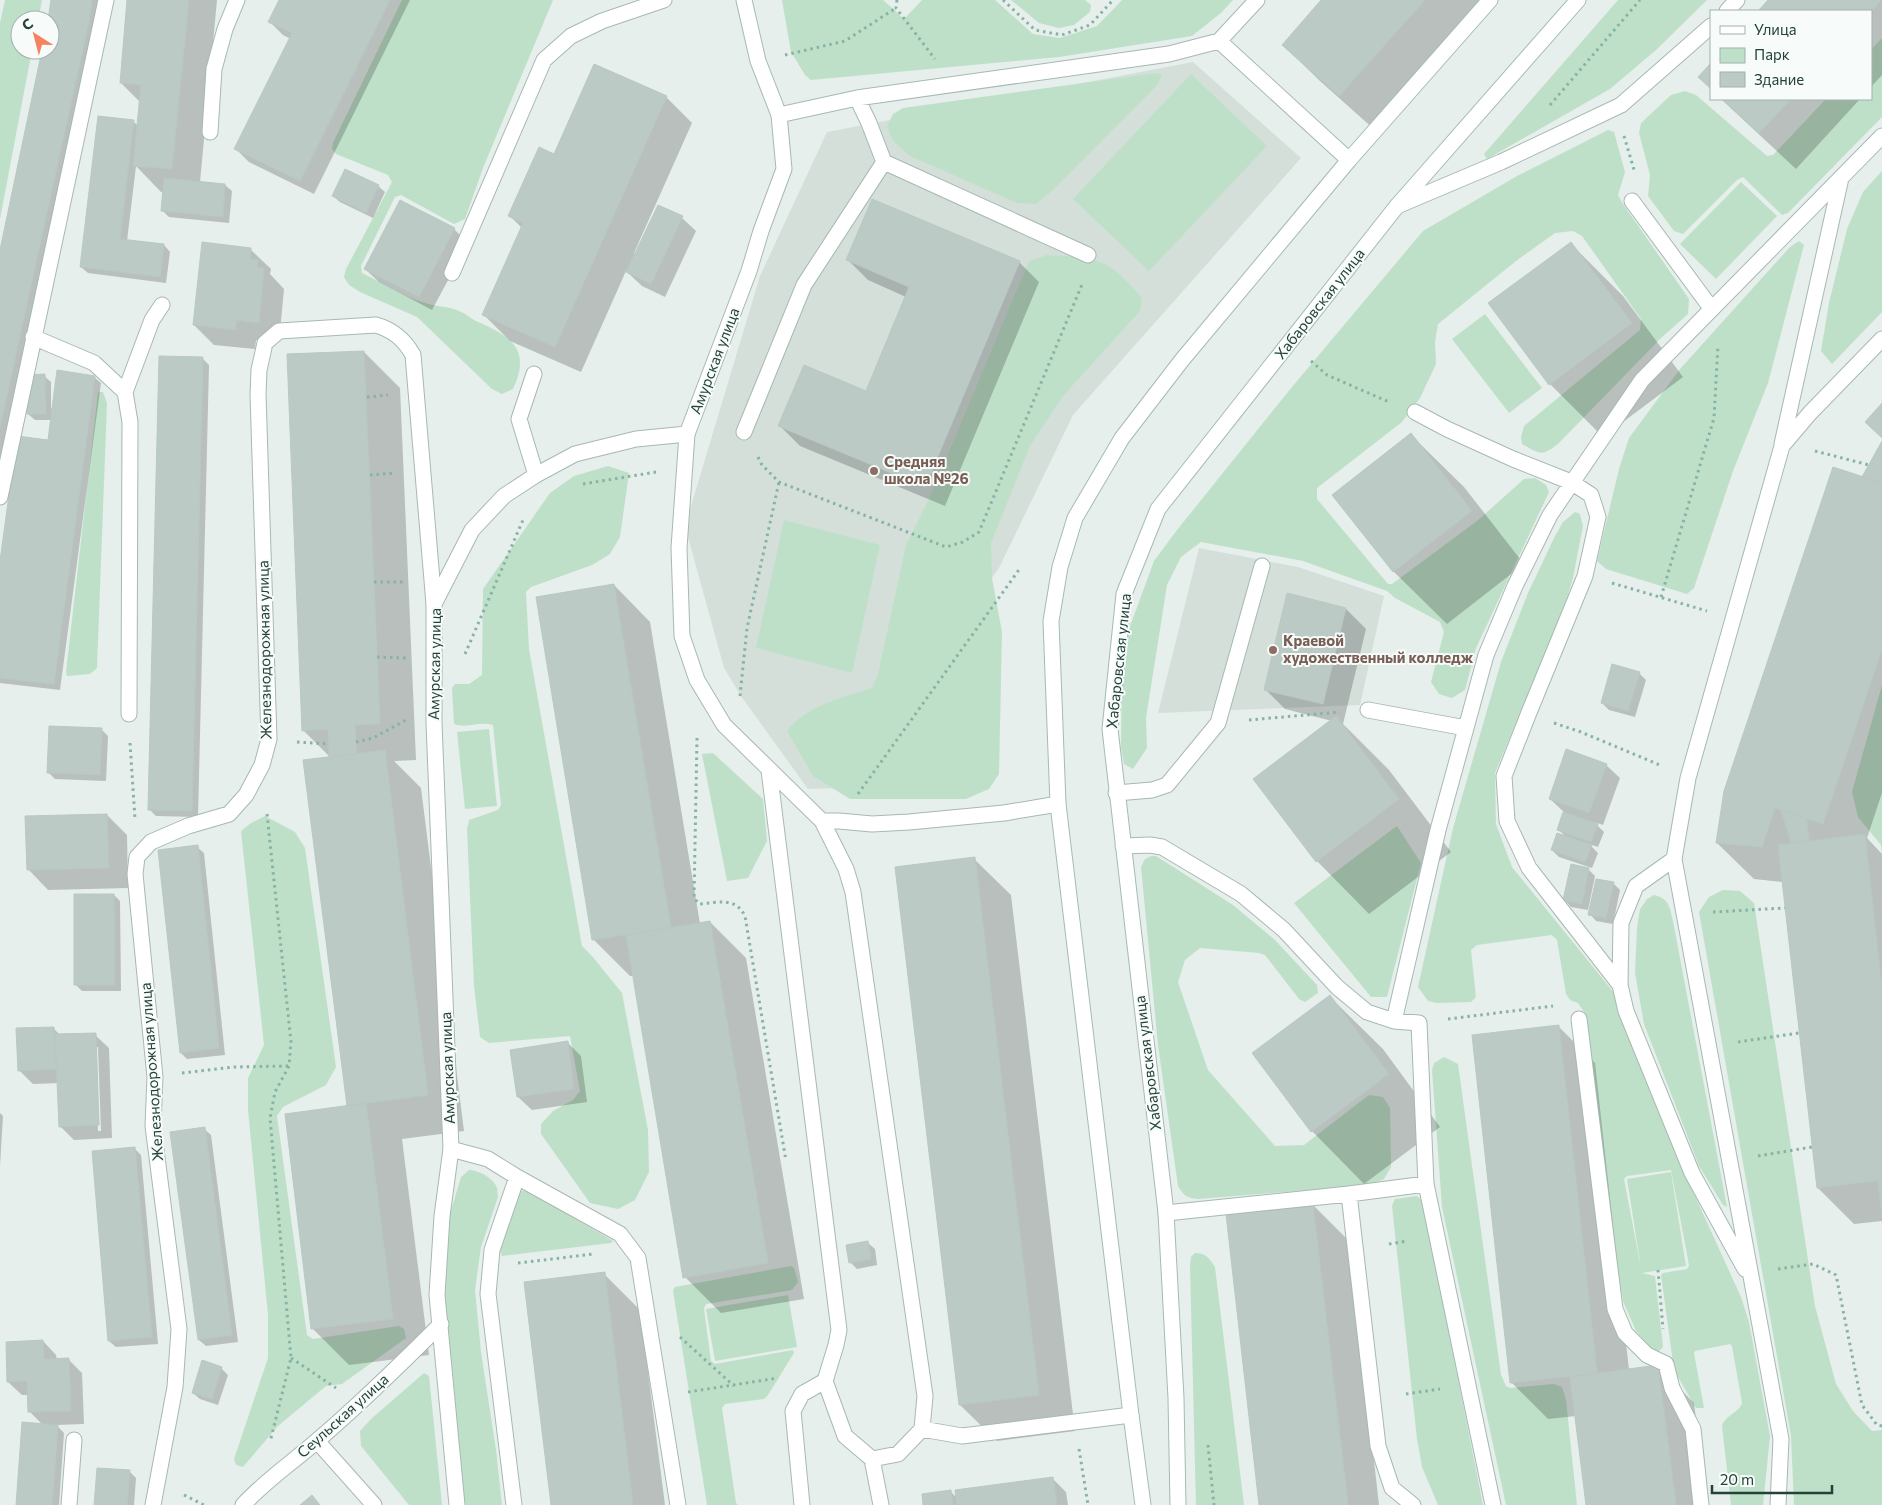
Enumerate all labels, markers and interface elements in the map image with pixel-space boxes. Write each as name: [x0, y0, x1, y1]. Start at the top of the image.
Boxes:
north arrow: [10, 10, 60, 60]
legend: [1710, 10, 1872, 100]
text: С: [18, 14, 36, 34]
text: Улица: [1754, 20, 1796, 38]
text: Парк: [1754, 45, 1790, 63]
text: Здание: [1754, 70, 1804, 88]
street label: Хабаровская улица: [1270, 244, 1368, 362]
street label: Амурская улица: [686, 305, 743, 416]
place label: Средняя школа №26: [884, 452, 969, 487]
marker: Средняя школа №26: [868, 465, 880, 477]
street label: Железнодорожная улица: [253, 560, 275, 740]
street label: Хабаровская улица: [1102, 593, 1134, 729]
street label: Амурская улица: [424, 608, 444, 720]
place label: Краевой художественный колледж: [1283, 631, 1473, 666]
marker: Краевой художественный колледж: [1267, 644, 1279, 656]
street label: Железнодорожная улица: [136, 982, 166, 1162]
street label: Хабаровская улица: [1130, 995, 1164, 1131]
street label: Амурская улица: [436, 1012, 458, 1125]
street label: Сеульская улица: [293, 1370, 392, 1461]
scale bar: [1712, 1462, 1832, 1494]
text: 20 m: [1720, 1470, 1754, 1488]

